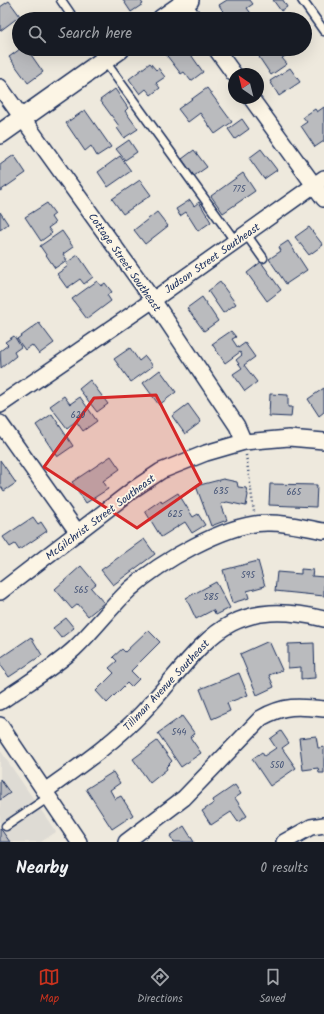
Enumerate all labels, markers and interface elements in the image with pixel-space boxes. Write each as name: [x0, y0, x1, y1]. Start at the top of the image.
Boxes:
search box: [12, 12, 312, 56]
text: Search here: [58, 22, 132, 46]
icon: search: [26, 23, 48, 45]
north arrow: [228, 68, 264, 104]
house number: 775: [232, 182, 247, 197]
street label: Cottage Street Southeast: [83, 209, 166, 316]
street label: Judson Street Southeast: [161, 218, 265, 299]
house number: 620: [71, 408, 86, 423]
street label: McGilchrist Street Southeast: [42, 470, 160, 565]
house number: 635: [214, 484, 230, 499]
house number: 665: [287, 485, 303, 500]
house number: 625: [167, 507, 184, 522]
house number: 595: [241, 568, 256, 583]
house number: 565: [74, 583, 90, 598]
house number: 585: [203, 590, 220, 605]
street label: Tillman Avenue Southeast: [119, 635, 215, 736]
house number: 544: [172, 725, 186, 740]
house number: 550: [270, 758, 285, 773]
text: Nearby: [16, 855, 68, 882]
text: 0 results: [261, 858, 308, 879]
tab: Map: [38, 966, 60, 1008]
tab: Directions: [137, 966, 183, 1008]
tab: Saved: [260, 966, 286, 1008]

